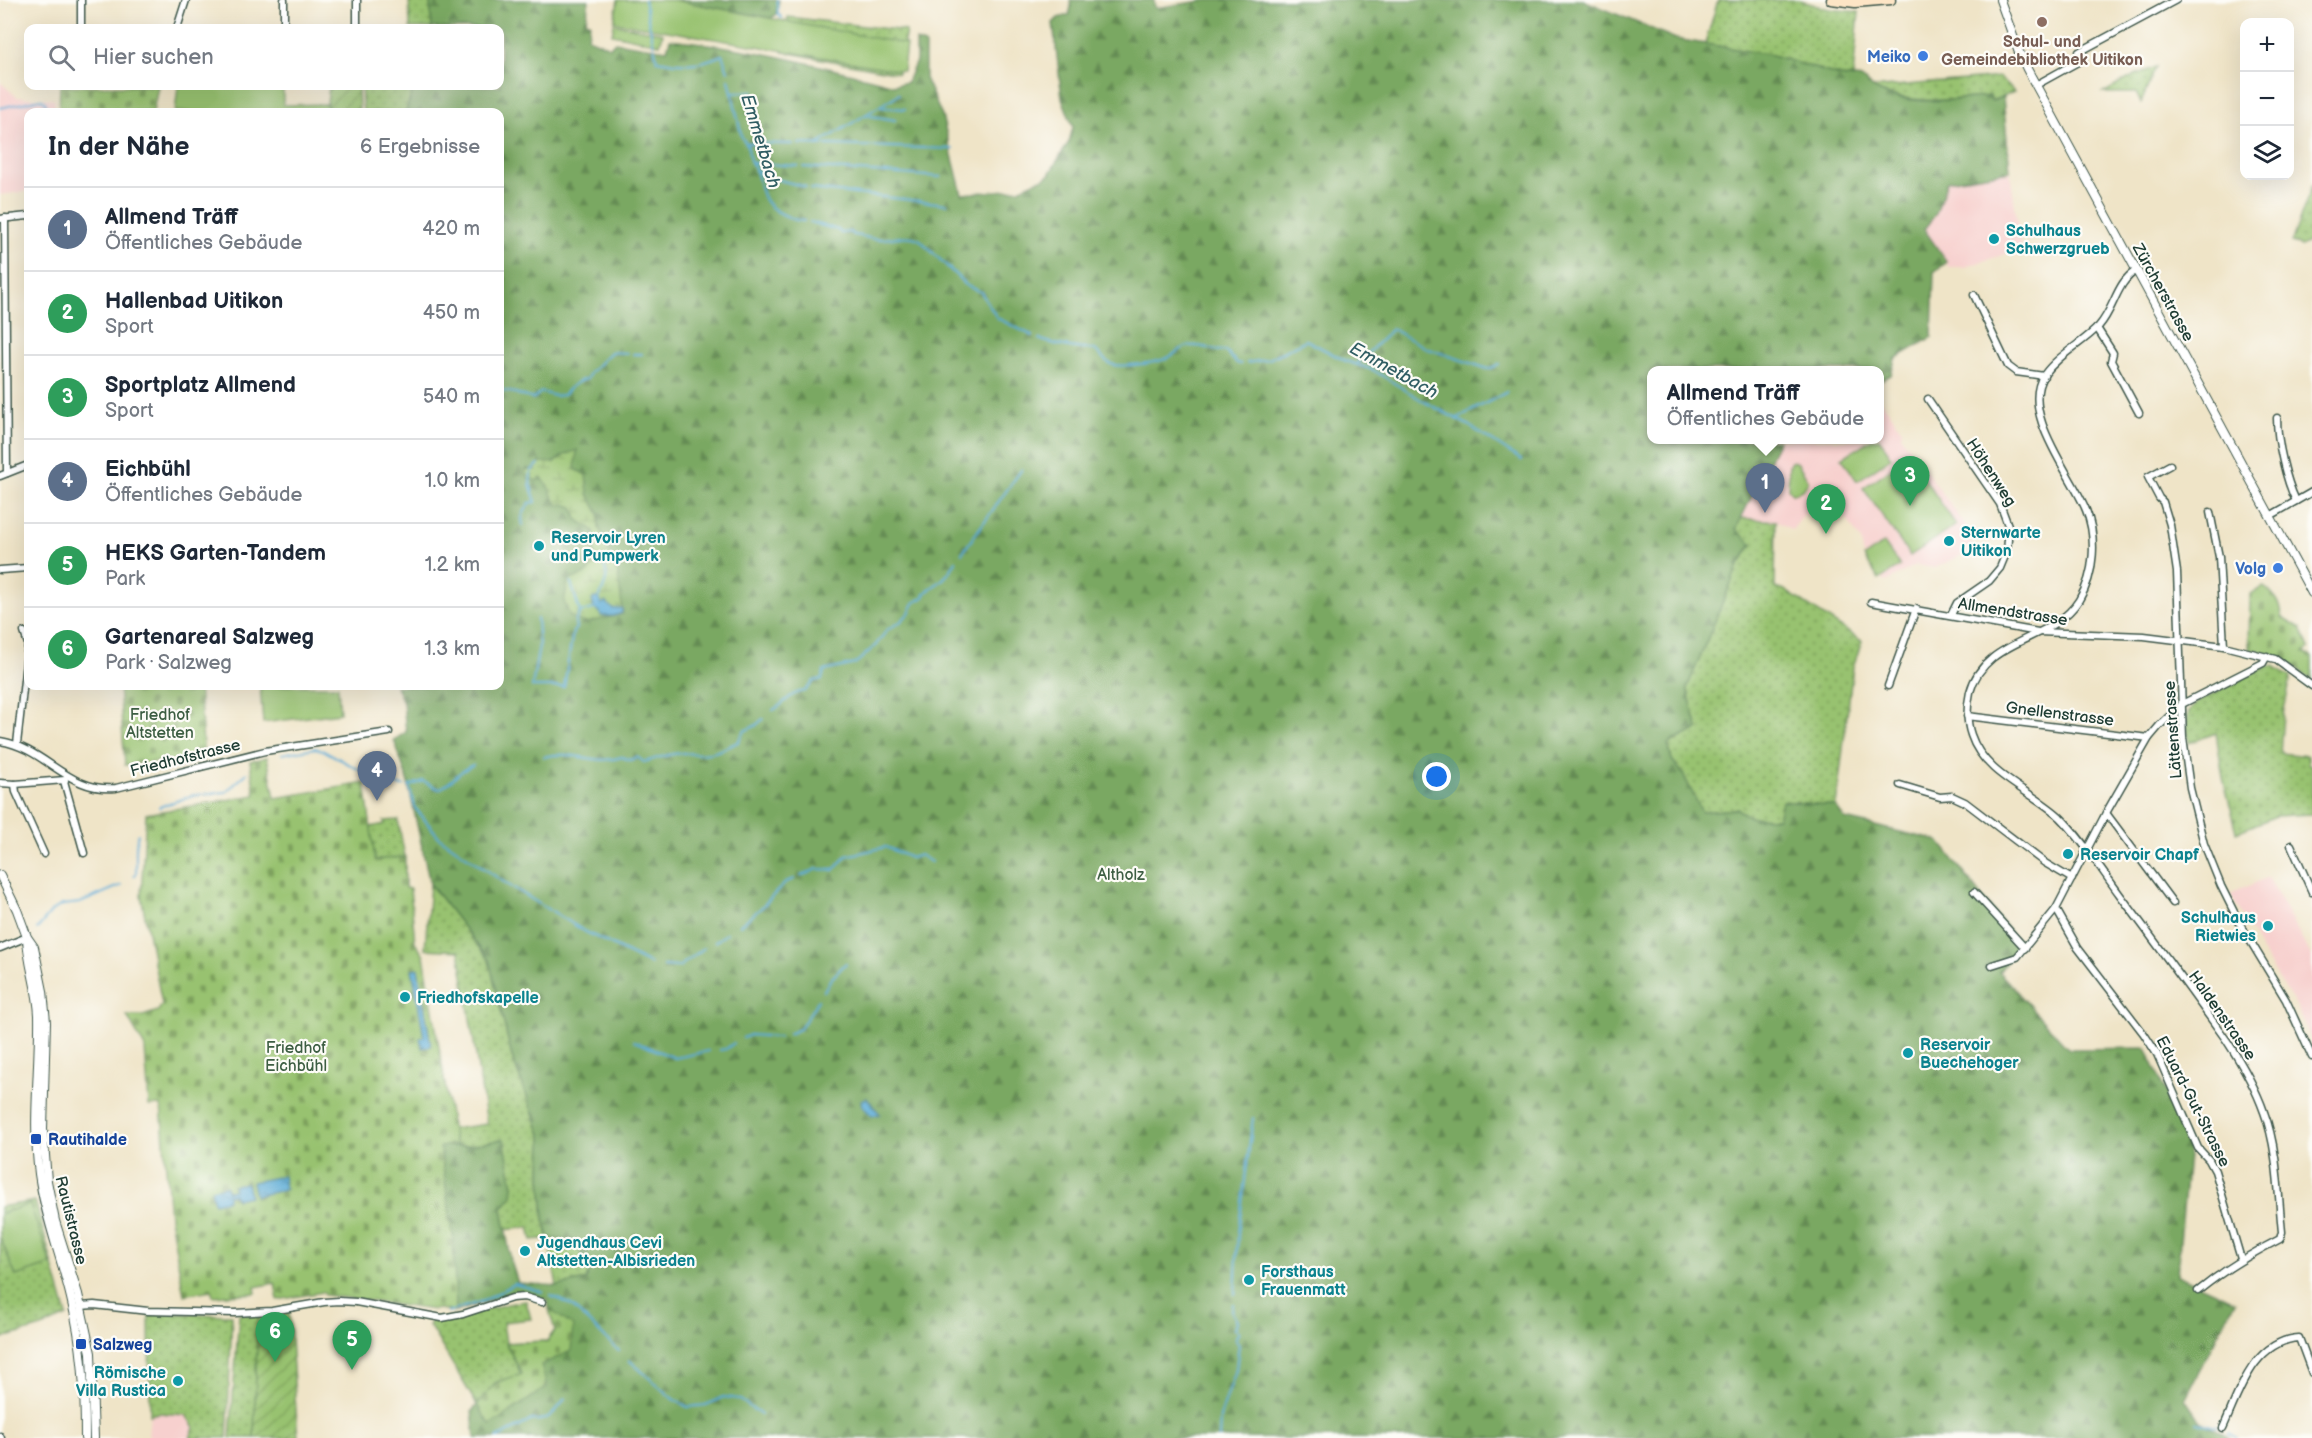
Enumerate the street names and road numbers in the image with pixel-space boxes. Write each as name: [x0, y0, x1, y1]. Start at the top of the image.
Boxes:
street label: Zürcherstrasse: [2127, 239, 2198, 346]
street label: Höhenweg: [1962, 435, 2020, 510]
street label: Allmendstrasse: [1957, 594, 2069, 631]
street label: Lättenstrasse: [2161, 680, 2186, 780]
street label: Gnellenstrasse: [2005, 698, 2115, 731]
street label: Friedhofstrasse: [128, 735, 243, 781]
street label: Haldenstrasse: [2184, 968, 2260, 1065]
street label: Eduard-Gut-Strasse: [2151, 1033, 2234, 1171]
street label: Rautistrasse: [50, 1174, 91, 1267]

